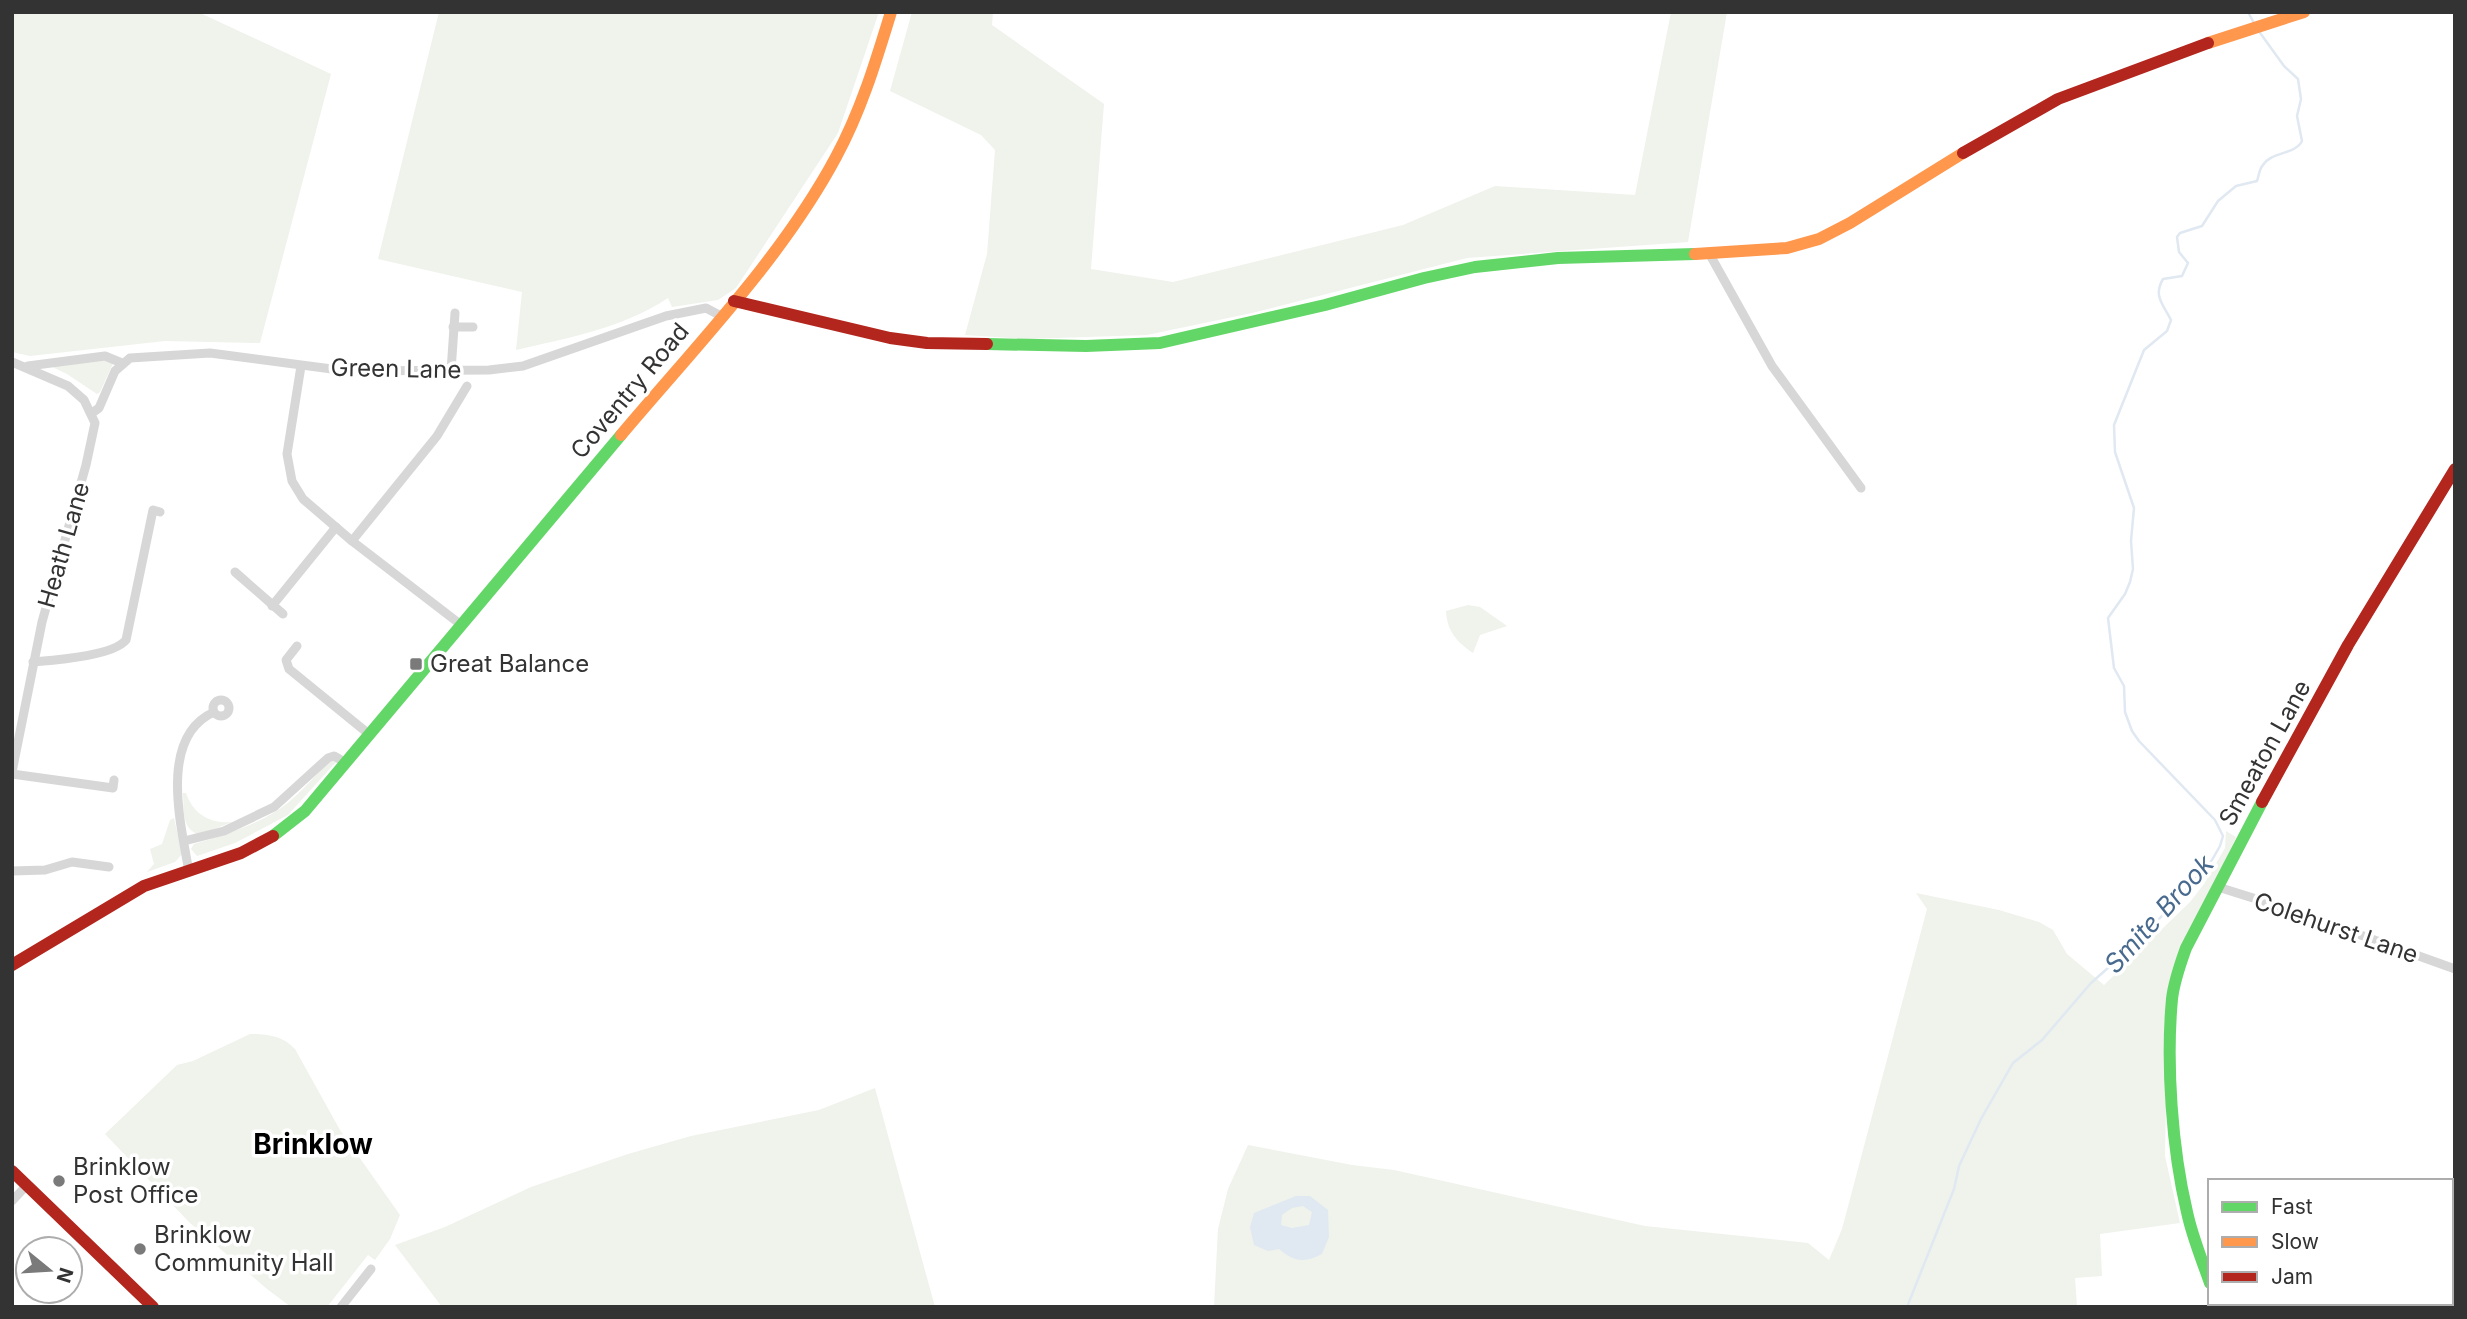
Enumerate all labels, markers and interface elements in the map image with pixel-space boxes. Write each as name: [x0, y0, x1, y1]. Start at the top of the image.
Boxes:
street label: Coventry Road: [565, 317, 695, 464]
street label: Green Lane: [330, 353, 462, 384]
street label: Heath Lane: [32, 479, 95, 611]
place label: Great Balance: [430, 649, 589, 678]
marker: Great Balance: [408, 656, 424, 672]
street label: Smeaton Lane: [2213, 675, 2317, 831]
water label: Smite Brook: [2098, 848, 2220, 979]
street label: Colehurst Lane: [2250, 886, 2422, 969]
district label: Brinklow: [253, 1127, 373, 1161]
place label: Brinklow Post Office: [73, 1152, 199, 1209]
marker: Brinklow Post Office: [51, 1173, 67, 1189]
legend: [2208, 1179, 2453, 1305]
text: Fast: [2271, 1194, 2313, 1219]
place label: Brinklow Community Hall: [154, 1220, 334, 1277]
text: Slow: [2271, 1229, 2319, 1254]
north arrow: [14, 1235, 84, 1305]
marker: Brinklow Community Hall: [132, 1241, 148, 1257]
text: Jam: [2271, 1264, 2313, 1289]
text: N: [52, 1265, 78, 1286]

